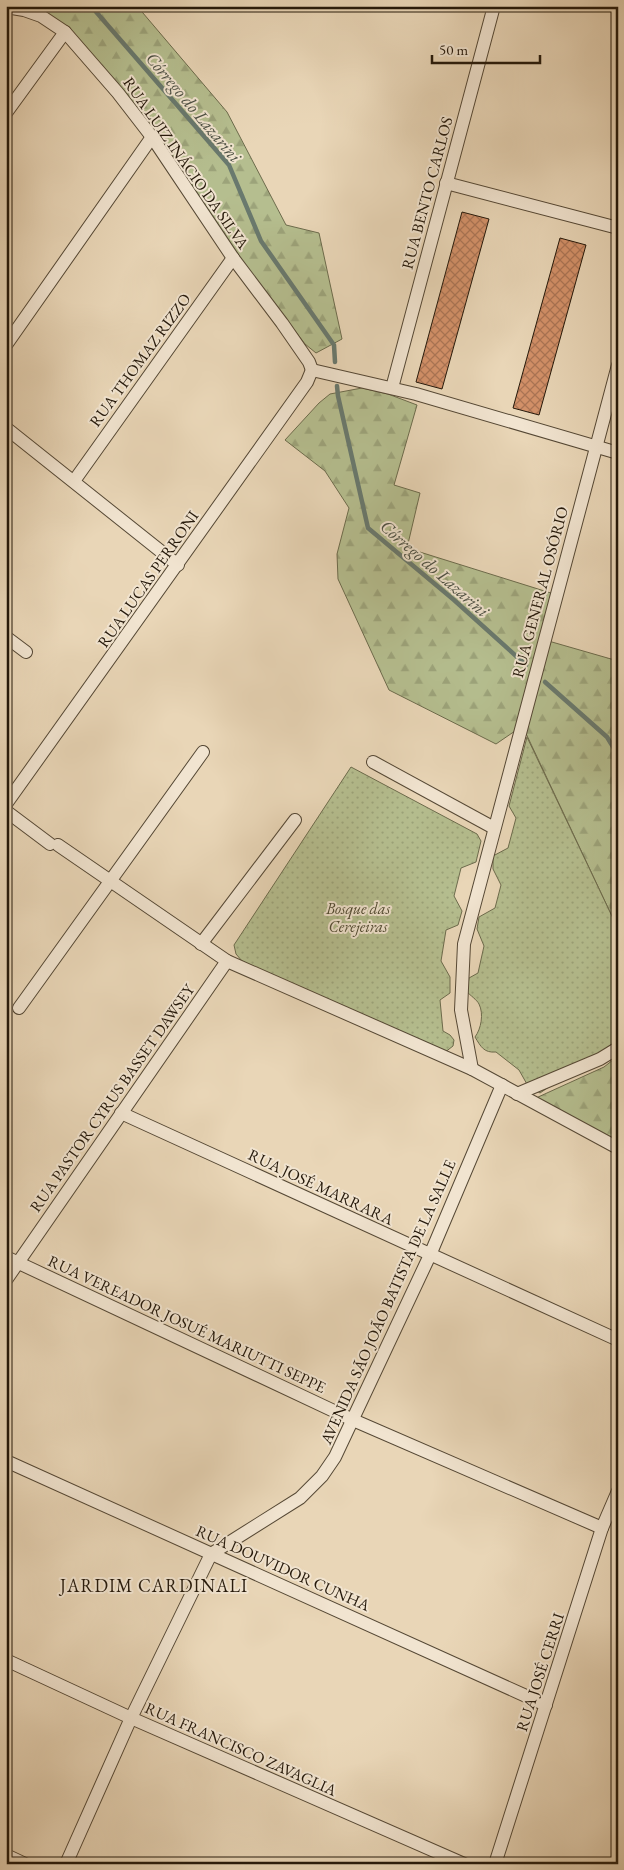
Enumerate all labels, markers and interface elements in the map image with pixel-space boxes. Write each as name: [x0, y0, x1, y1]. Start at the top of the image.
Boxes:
scale bar: [432, 32, 539, 64]
text: 50 m: [439, 40, 468, 59]
water label: Córrego do Lazarini: [140, 47, 247, 168]
street label: RUA LUIZ INÁCIO DA SILVA: [118, 73, 254, 254]
street label: RUA BENTO CARLOS: [397, 114, 457, 272]
street label: RUA THOMAZ RIZZO: [84, 289, 196, 431]
street label: RUA GENERAL OSÓRIO: [507, 504, 573, 680]
street label: RUA LUCAS PERRONI: [93, 506, 204, 652]
water label: Córrego do Lazarini: [375, 514, 495, 623]
park label: Bosque das Cerejeiras: [325, 898, 391, 937]
street label: RUA PASTOR CYRUS BASSET DAWSEY: [25, 979, 200, 1216]
street label: RUA JOSÉ MARRARA: [245, 1144, 398, 1230]
street label: AVENIDA SÃO JOÃO BATISTA DE LA SALLE: [315, 1156, 461, 1449]
street label: RUA VEREADOR JOSUÉ MARIUTTI SEPPE: [45, 1250, 329, 1398]
street label: RUA DOUVIDOR CUNHA: [193, 1520, 374, 1616]
district label: JARDIM CARDINALI: [58, 1574, 248, 1597]
street label: RUA JOSÉ CERRI: [511, 1610, 569, 1734]
street label: RUA FRANCISCO ZAVAGLIA: [142, 1697, 341, 1801]

